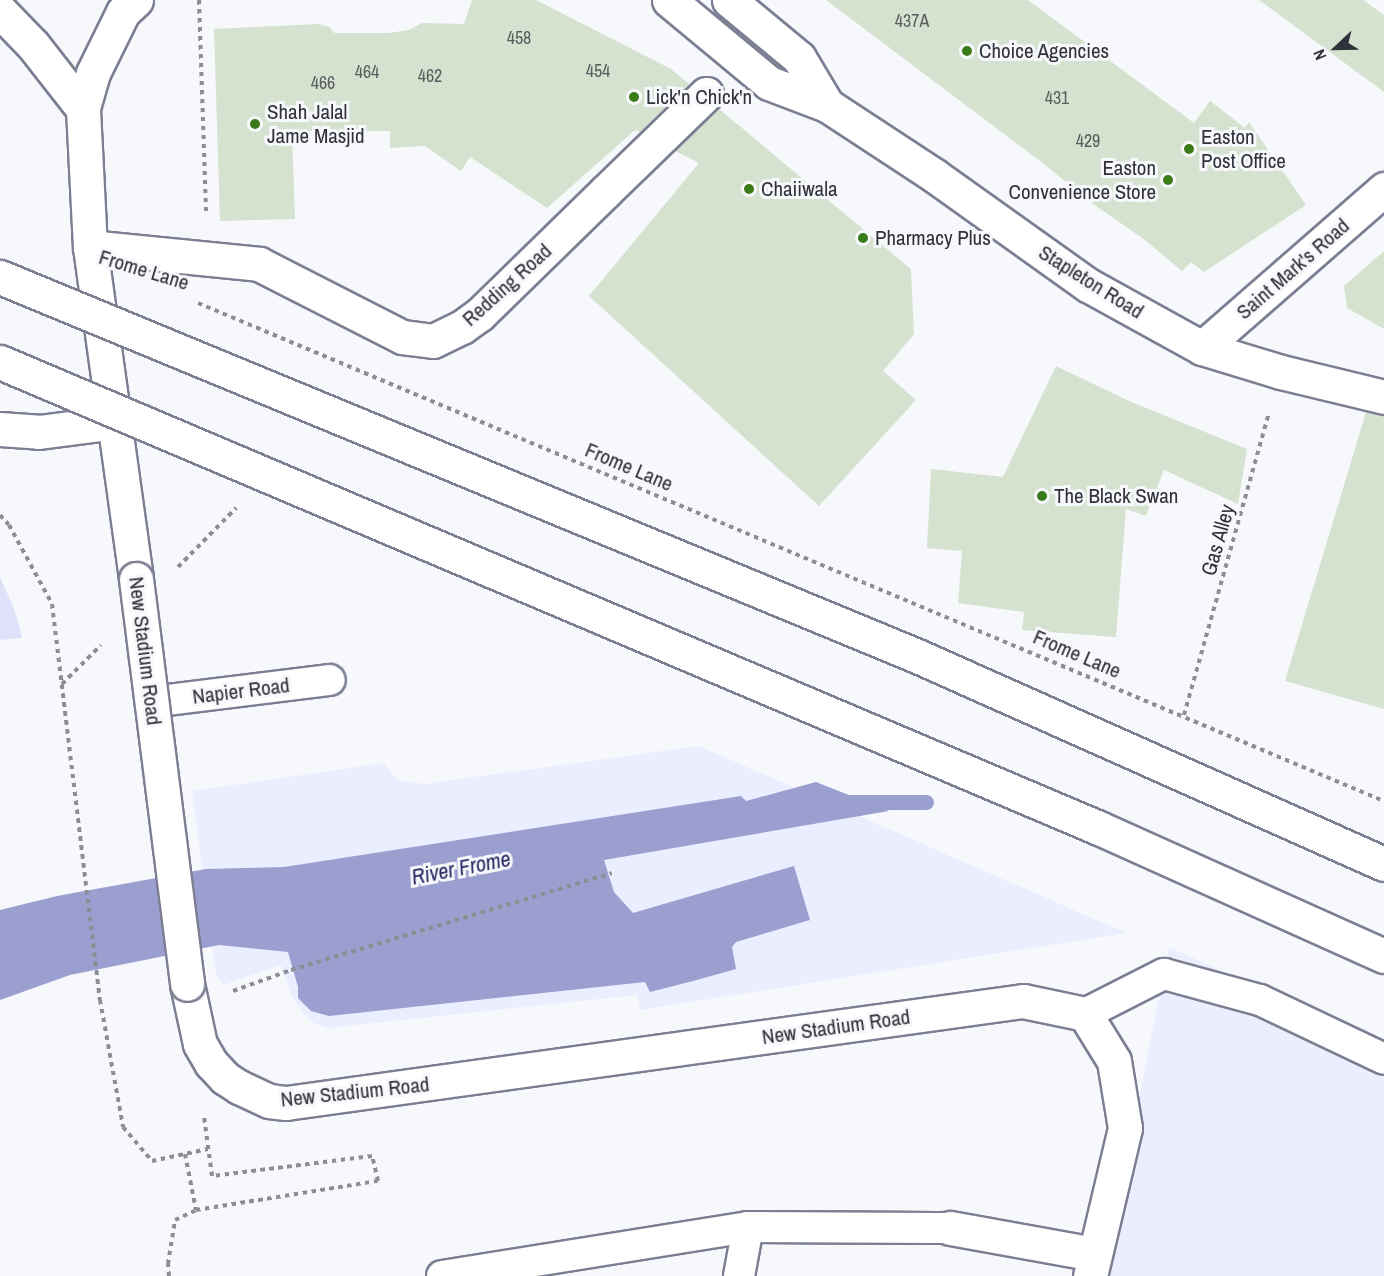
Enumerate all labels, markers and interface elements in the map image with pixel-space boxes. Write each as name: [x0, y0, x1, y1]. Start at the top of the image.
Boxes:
house number: 437A: [895, 10, 929, 32]
north arrow: [1306, 18, 1366, 78]
house number: 458: [507, 27, 531, 49]
place label: Choice Agencies: [979, 38, 1110, 64]
marker: Choice Agencies: [960, 44, 974, 58]
text: N: [1307, 46, 1331, 63]
house number: 454: [586, 60, 610, 82]
house number: 464: [355, 61, 379, 83]
house number: 462: [418, 65, 442, 87]
house number: 466: [311, 72, 335, 94]
place label: Lick'n Chick'n: [646, 84, 752, 110]
house number: 431: [1045, 87, 1069, 109]
marker: Lick'n Chick'n: [627, 90, 641, 104]
place label: Shah Jalal Jame Masjid: [267, 99, 365, 149]
marker: Shah Jalal Jame Masjid: [248, 117, 262, 131]
place label: Easton Post Office: [1201, 124, 1286, 174]
house number: 429: [1076, 130, 1100, 152]
marker: Easton Post Office: [1182, 142, 1196, 156]
place label: Easton Convenience Store: [1009, 155, 1156, 205]
marker: Easton Convenience Store: [1161, 173, 1175, 187]
place label: Chaiiwala: [761, 176, 838, 202]
marker: Chaiiwala: [742, 182, 756, 196]
street label: Saint Mark's Road: [1231, 213, 1355, 325]
place label: Pharmacy Plus: [875, 225, 991, 251]
marker: Pharmacy Plus: [856, 231, 870, 245]
street label: Redding Road: [457, 238, 557, 332]
street label: Stapleton Road: [1034, 240, 1148, 324]
street label: Frome Lane: [96, 244, 192, 296]
street label: Frome Lane: [581, 437, 677, 497]
place label: The Black Swan: [1054, 483, 1178, 509]
marker: The Black Swan: [1035, 489, 1049, 503]
street label: Gas Alley: [1196, 501, 1240, 579]
street label: New Stadium Road: [123, 575, 167, 727]
street label: Frome Lane: [1029, 624, 1125, 684]
street label: Napier Road: [191, 673, 291, 709]
water label: River Frome: [409, 845, 513, 891]
street label: New Stadium Road: [760, 1004, 912, 1050]
street label: New Stadium Road: [279, 1072, 431, 1112]

